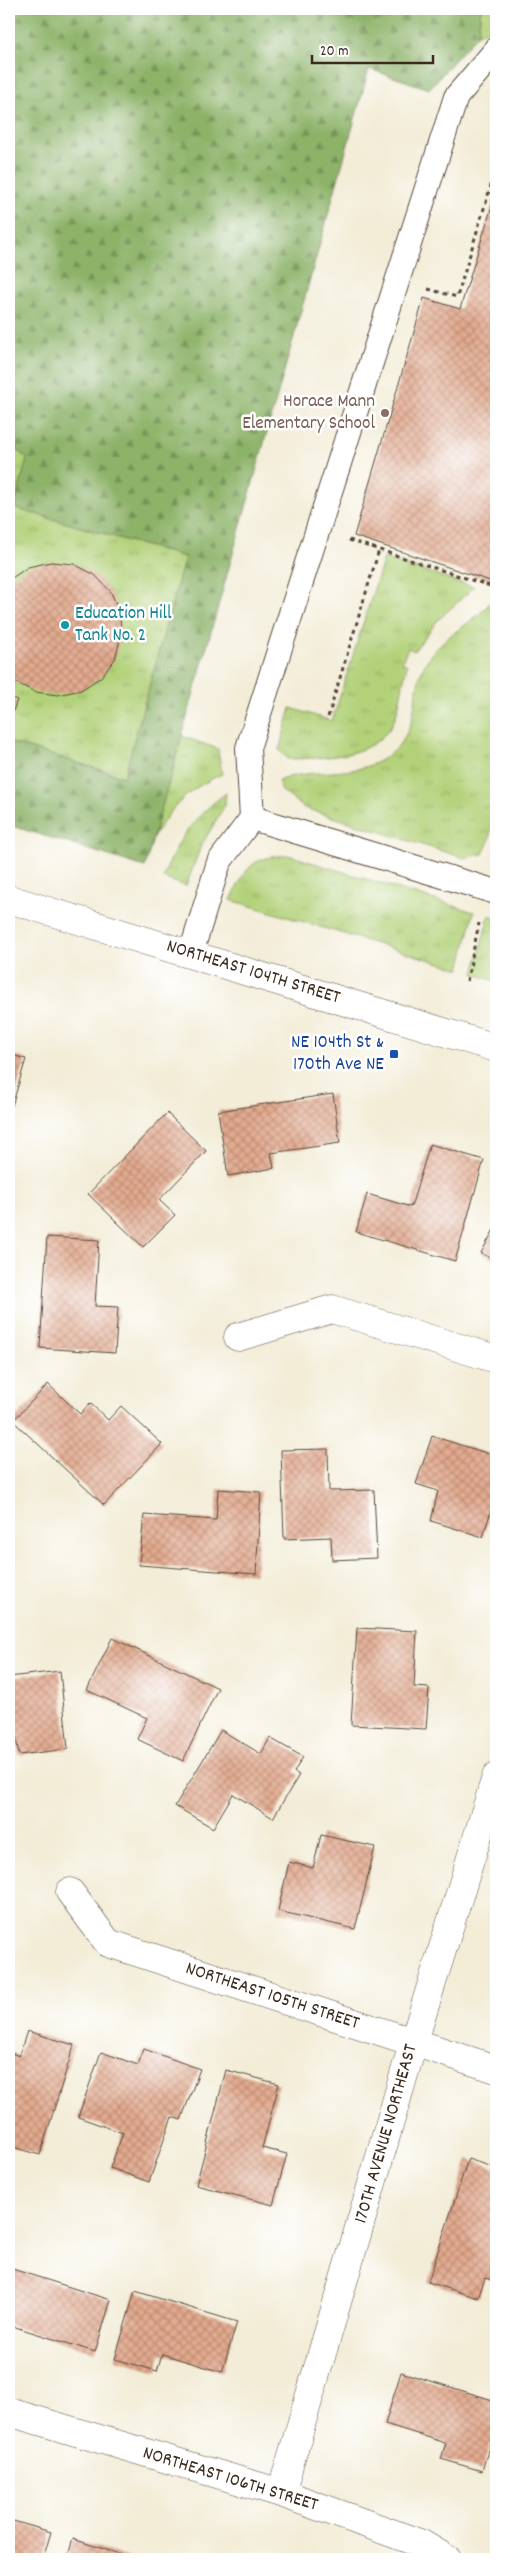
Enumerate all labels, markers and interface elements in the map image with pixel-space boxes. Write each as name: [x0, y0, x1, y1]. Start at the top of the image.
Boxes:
scale bar: [312, 32, 434, 64]
text: 20 m: [320, 41, 348, 63]
place label: Horace Mann Elementary School: [242, 389, 375, 438]
marker: Horace Mann Elementary School: [379, 407, 391, 419]
place label: Education Hill Tank No. 2: [75, 601, 172, 650]
marker: Education Hill Tank No. 2: [59, 619, 71, 631]
street label: NORTHEAST 104TH STREET: [163, 934, 344, 1012]
place label: NE 104th St & 170th Ave NE: [291, 1030, 384, 1079]
marker: NE 104th St & 170th Ave NE: [388, 1048, 400, 1060]
street label: NORTHEAST 105TH STREET: [182, 1956, 363, 2038]
street label: 170TH AVENUE NORTHEAST: [349, 2041, 426, 2227]
street label: NORTHEAST 106TH STREET: [139, 2441, 321, 2520]

